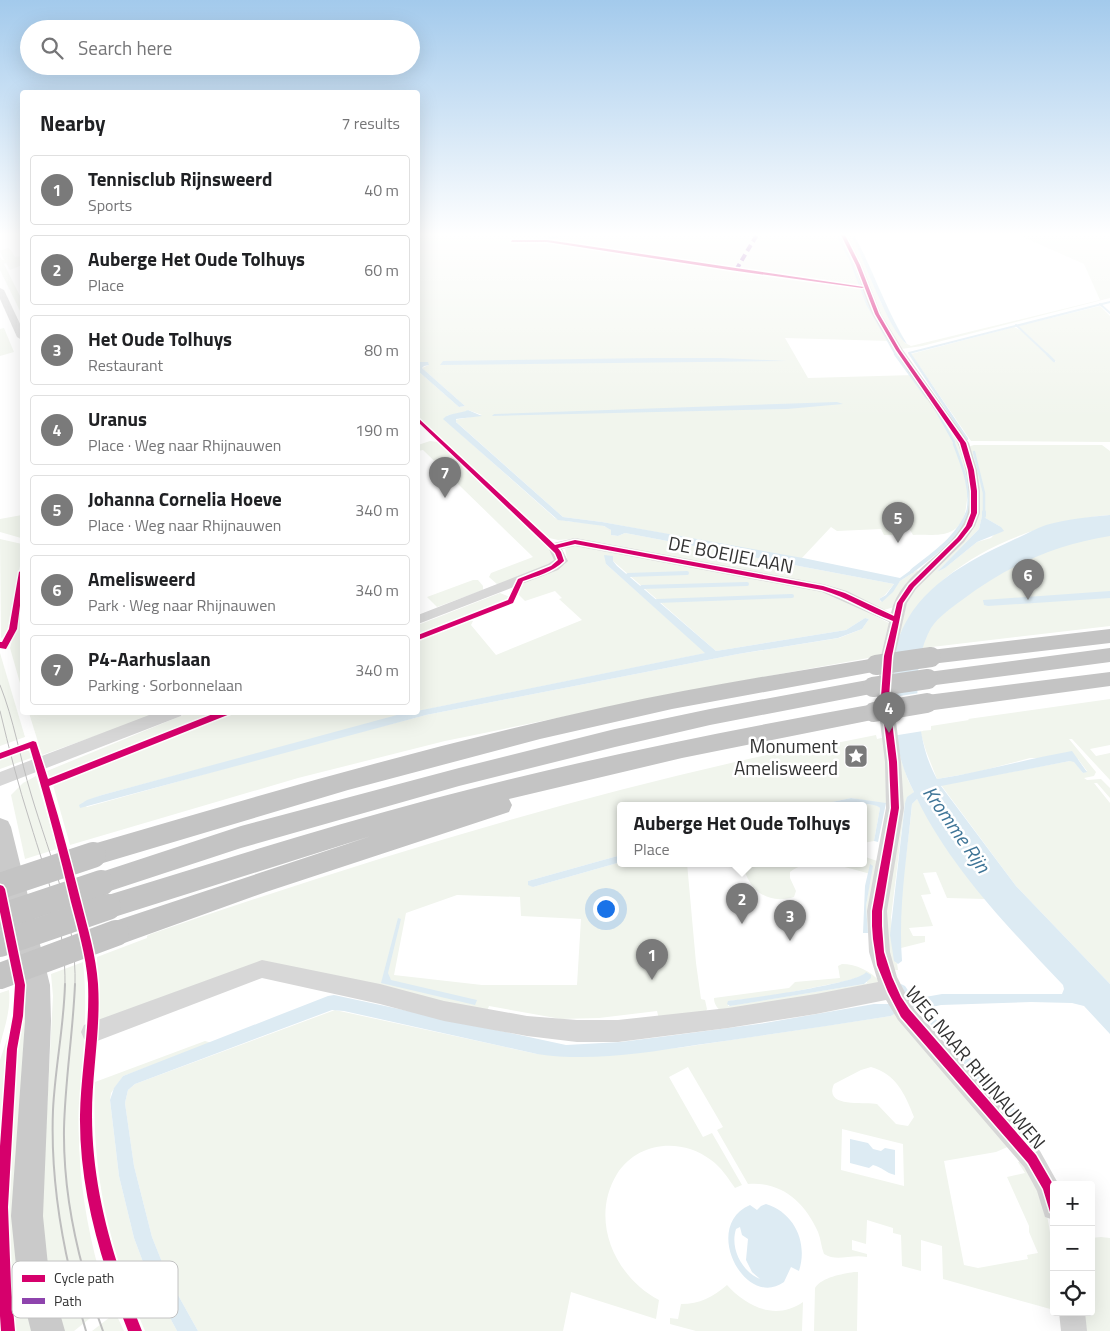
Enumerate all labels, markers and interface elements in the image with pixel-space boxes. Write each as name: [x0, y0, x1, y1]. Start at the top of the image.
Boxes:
search box: [20, 20, 420, 75]
text: Search here: [78, 33, 172, 62]
icon: search: [38, 34, 66, 62]
text: Nearby: [40, 107, 105, 139]
text: 7 results: [341, 111, 400, 135]
text: Tennisclub Rijnsweerd: [88, 164, 273, 193]
text: 1: [53, 178, 61, 202]
text: 40 m: [364, 178, 399, 202]
text: Sports: [88, 193, 132, 217]
text: Auberge Het Oude Tolhuys: [88, 244, 305, 273]
text: 2: [53, 258, 61, 282]
text: 60 m: [364, 258, 399, 282]
text: Place: [88, 273, 124, 297]
text: Het Oude Tolhuys: [88, 324, 232, 353]
text: 3: [53, 338, 61, 362]
text: 80 m: [364, 338, 399, 362]
text: Restaurant: [88, 353, 163, 377]
text: Uranus: [88, 404, 147, 433]
text: 4: [53, 418, 61, 442]
text: 190 m: [355, 418, 399, 442]
text: Place · Weg naar Rhijnauwen: [88, 433, 281, 457]
pin: 7: [429, 457, 461, 498]
text: Johanna Cornelia Hoeve: [88, 484, 282, 513]
text: 5: [53, 498, 61, 522]
text: 340 m: [355, 498, 399, 522]
pin: 5: [882, 502, 914, 543]
text: Place · Weg naar Rhijnauwen: [88, 513, 281, 537]
street label: DE BOEIJELAAN: [666, 528, 796, 580]
pin: 6: [1012, 559, 1044, 600]
text: Amelisweerd: [88, 564, 196, 593]
text: 6: [53, 578, 61, 602]
text: 340 m: [355, 578, 399, 602]
text: Park · Weg naar Rhijnauwen: [88, 593, 276, 617]
text: P4-Aarhuslaan: [88, 644, 211, 673]
text: 7: [53, 658, 61, 682]
text: 340 m: [355, 658, 399, 682]
text: Parking · Sorbonnelaan: [88, 673, 243, 697]
pin: 4: [873, 692, 905, 733]
place label: Monument Amelisweerd: [734, 731, 838, 782]
place icon: Monument Amelisweerd: [843, 743, 869, 769]
water label: Kromme Rijn: [915, 779, 999, 880]
popup: [617, 802, 867, 867]
text: Auberge Het Oude Tolhuys: [633, 808, 851, 837]
text: Place: [633, 837, 670, 861]
pin: 2: [726, 883, 758, 924]
your location: [593, 896, 619, 922]
pin: 3: [774, 900, 806, 941]
pin: 1: [636, 939, 668, 980]
street label: WEG NAAR RHIJNAUWEN: [899, 979, 1053, 1155]
map controls: [1050, 1181, 1095, 1316]
button: +: [1050, 1181, 1095, 1226]
button: −: [1050, 1226, 1095, 1271]
legend: [12, 1261, 178, 1318]
text: Cycle path: [54, 1267, 114, 1288]
button: locate: [1050, 1271, 1095, 1316]
text: Path: [54, 1290, 82, 1311]

